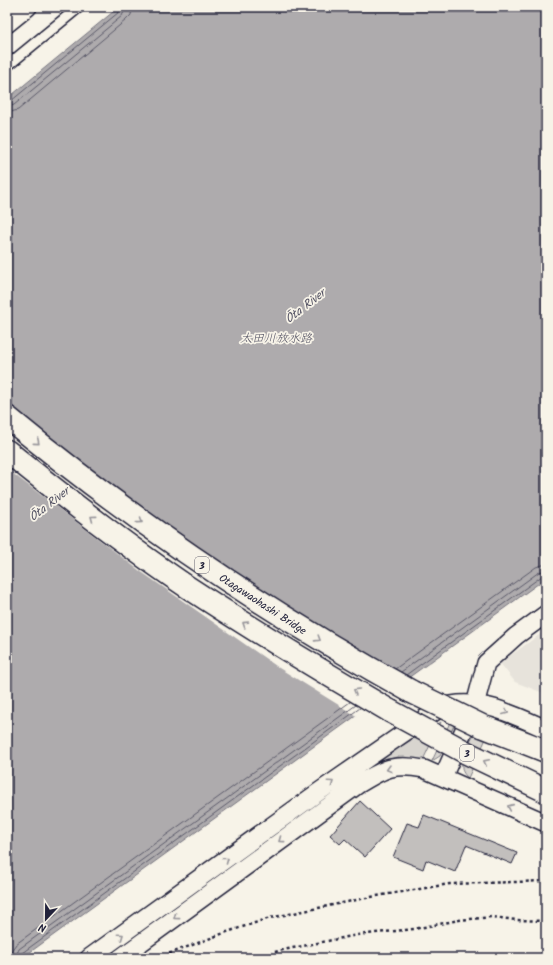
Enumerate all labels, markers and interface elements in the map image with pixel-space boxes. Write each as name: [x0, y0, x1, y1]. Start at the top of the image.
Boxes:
water label: Ōta River: [281, 283, 332, 328]
water label: 太田川放水路: [240, 329, 313, 348]
one-way arrow: [32, 437, 40, 444]
water label: Ōta River: [25, 481, 76, 526]
one-way arrow: [90, 515, 97, 522]
one-way arrow: [136, 516, 143, 523]
road number: 3: [195, 557, 209, 573]
street label: Otagawaohashi Bridge: [215, 570, 310, 640]
one-way arrow: [242, 621, 249, 629]
one-way arrow: [314, 635, 321, 642]
one-way arrow: [353, 689, 360, 696]
one-way arrow: [501, 707, 509, 715]
road number: 3: [460, 745, 474, 761]
one-way arrow: [482, 759, 490, 767]
one-way arrow: [386, 764, 392, 772]
one-way arrow: [327, 780, 334, 788]
one-way arrow: [507, 804, 514, 812]
one-way arrow: [279, 835, 286, 842]
one-way arrow: [222, 857, 229, 865]
north arrow: [26, 899, 66, 939]
one-way arrow: [174, 912, 181, 919]
text: N: [36, 918, 49, 937]
one-way arrow: [116, 934, 123, 941]

